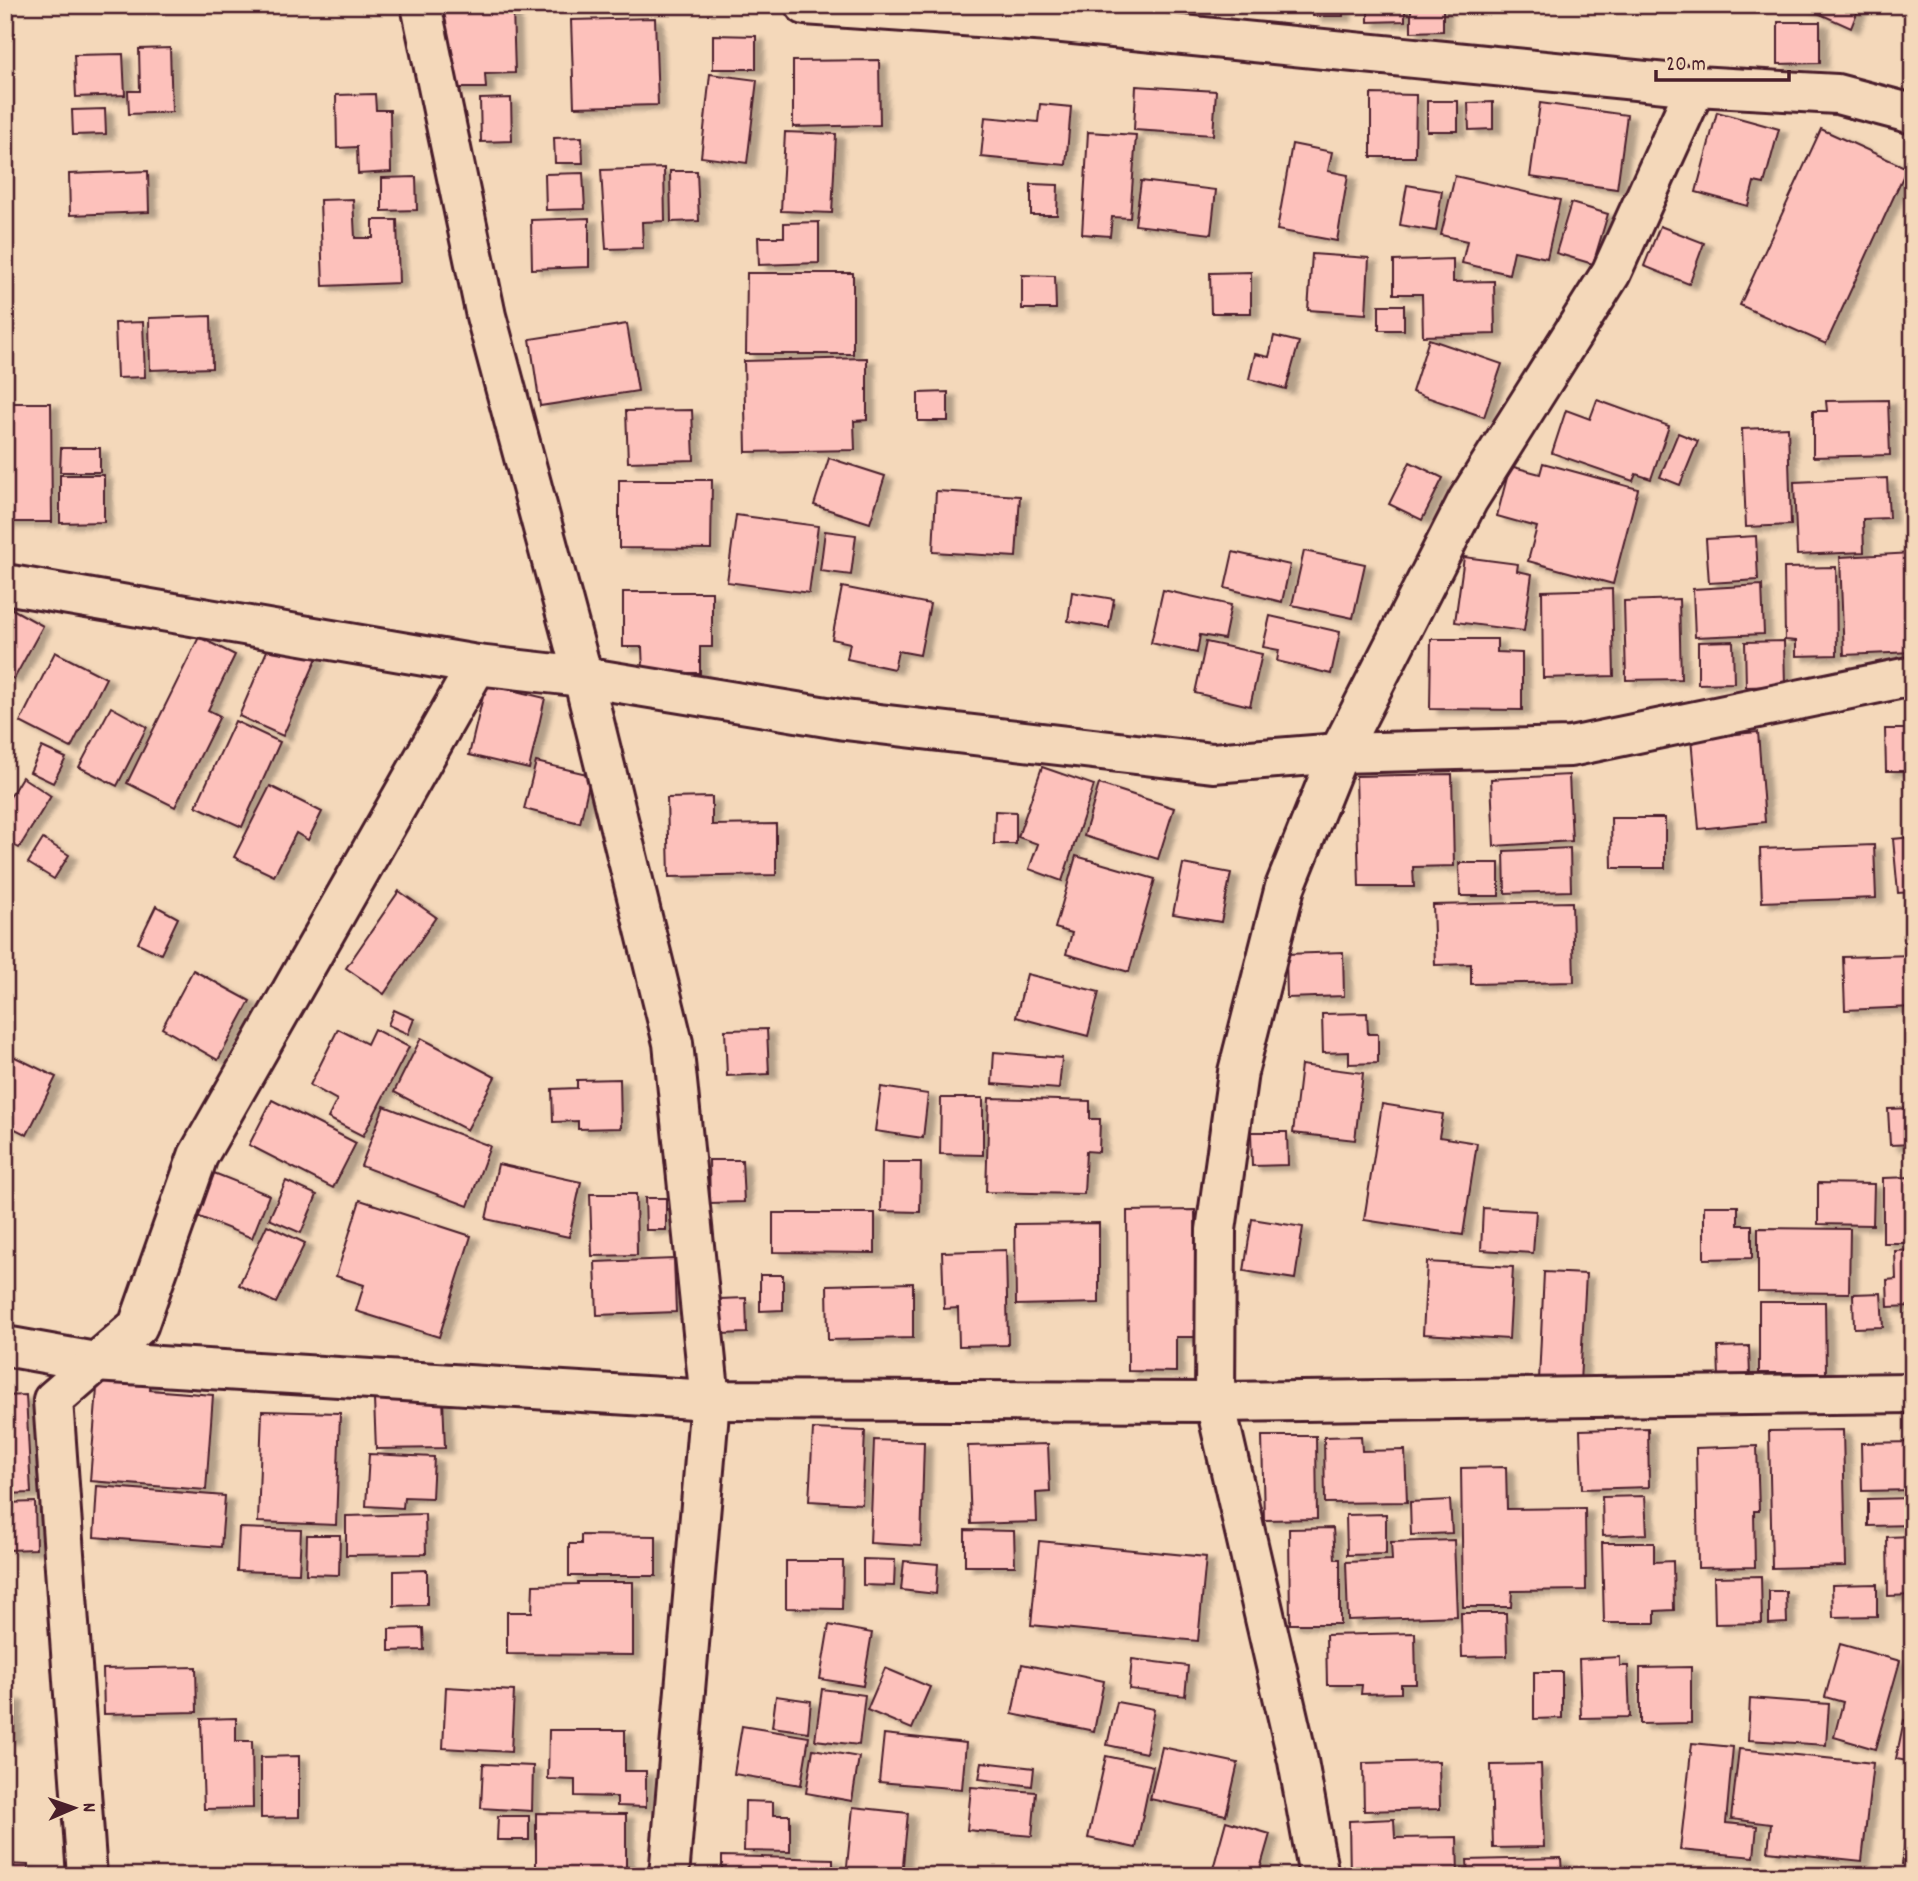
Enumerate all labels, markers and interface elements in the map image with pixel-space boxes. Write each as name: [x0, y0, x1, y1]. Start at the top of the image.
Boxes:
scale bar: [1656, 38, 1788, 82]
text: 20 m: [1666, 51, 1706, 81]
north arrow: [38, 1772, 108, 1842]
text: N: [74, 1802, 101, 1813]

